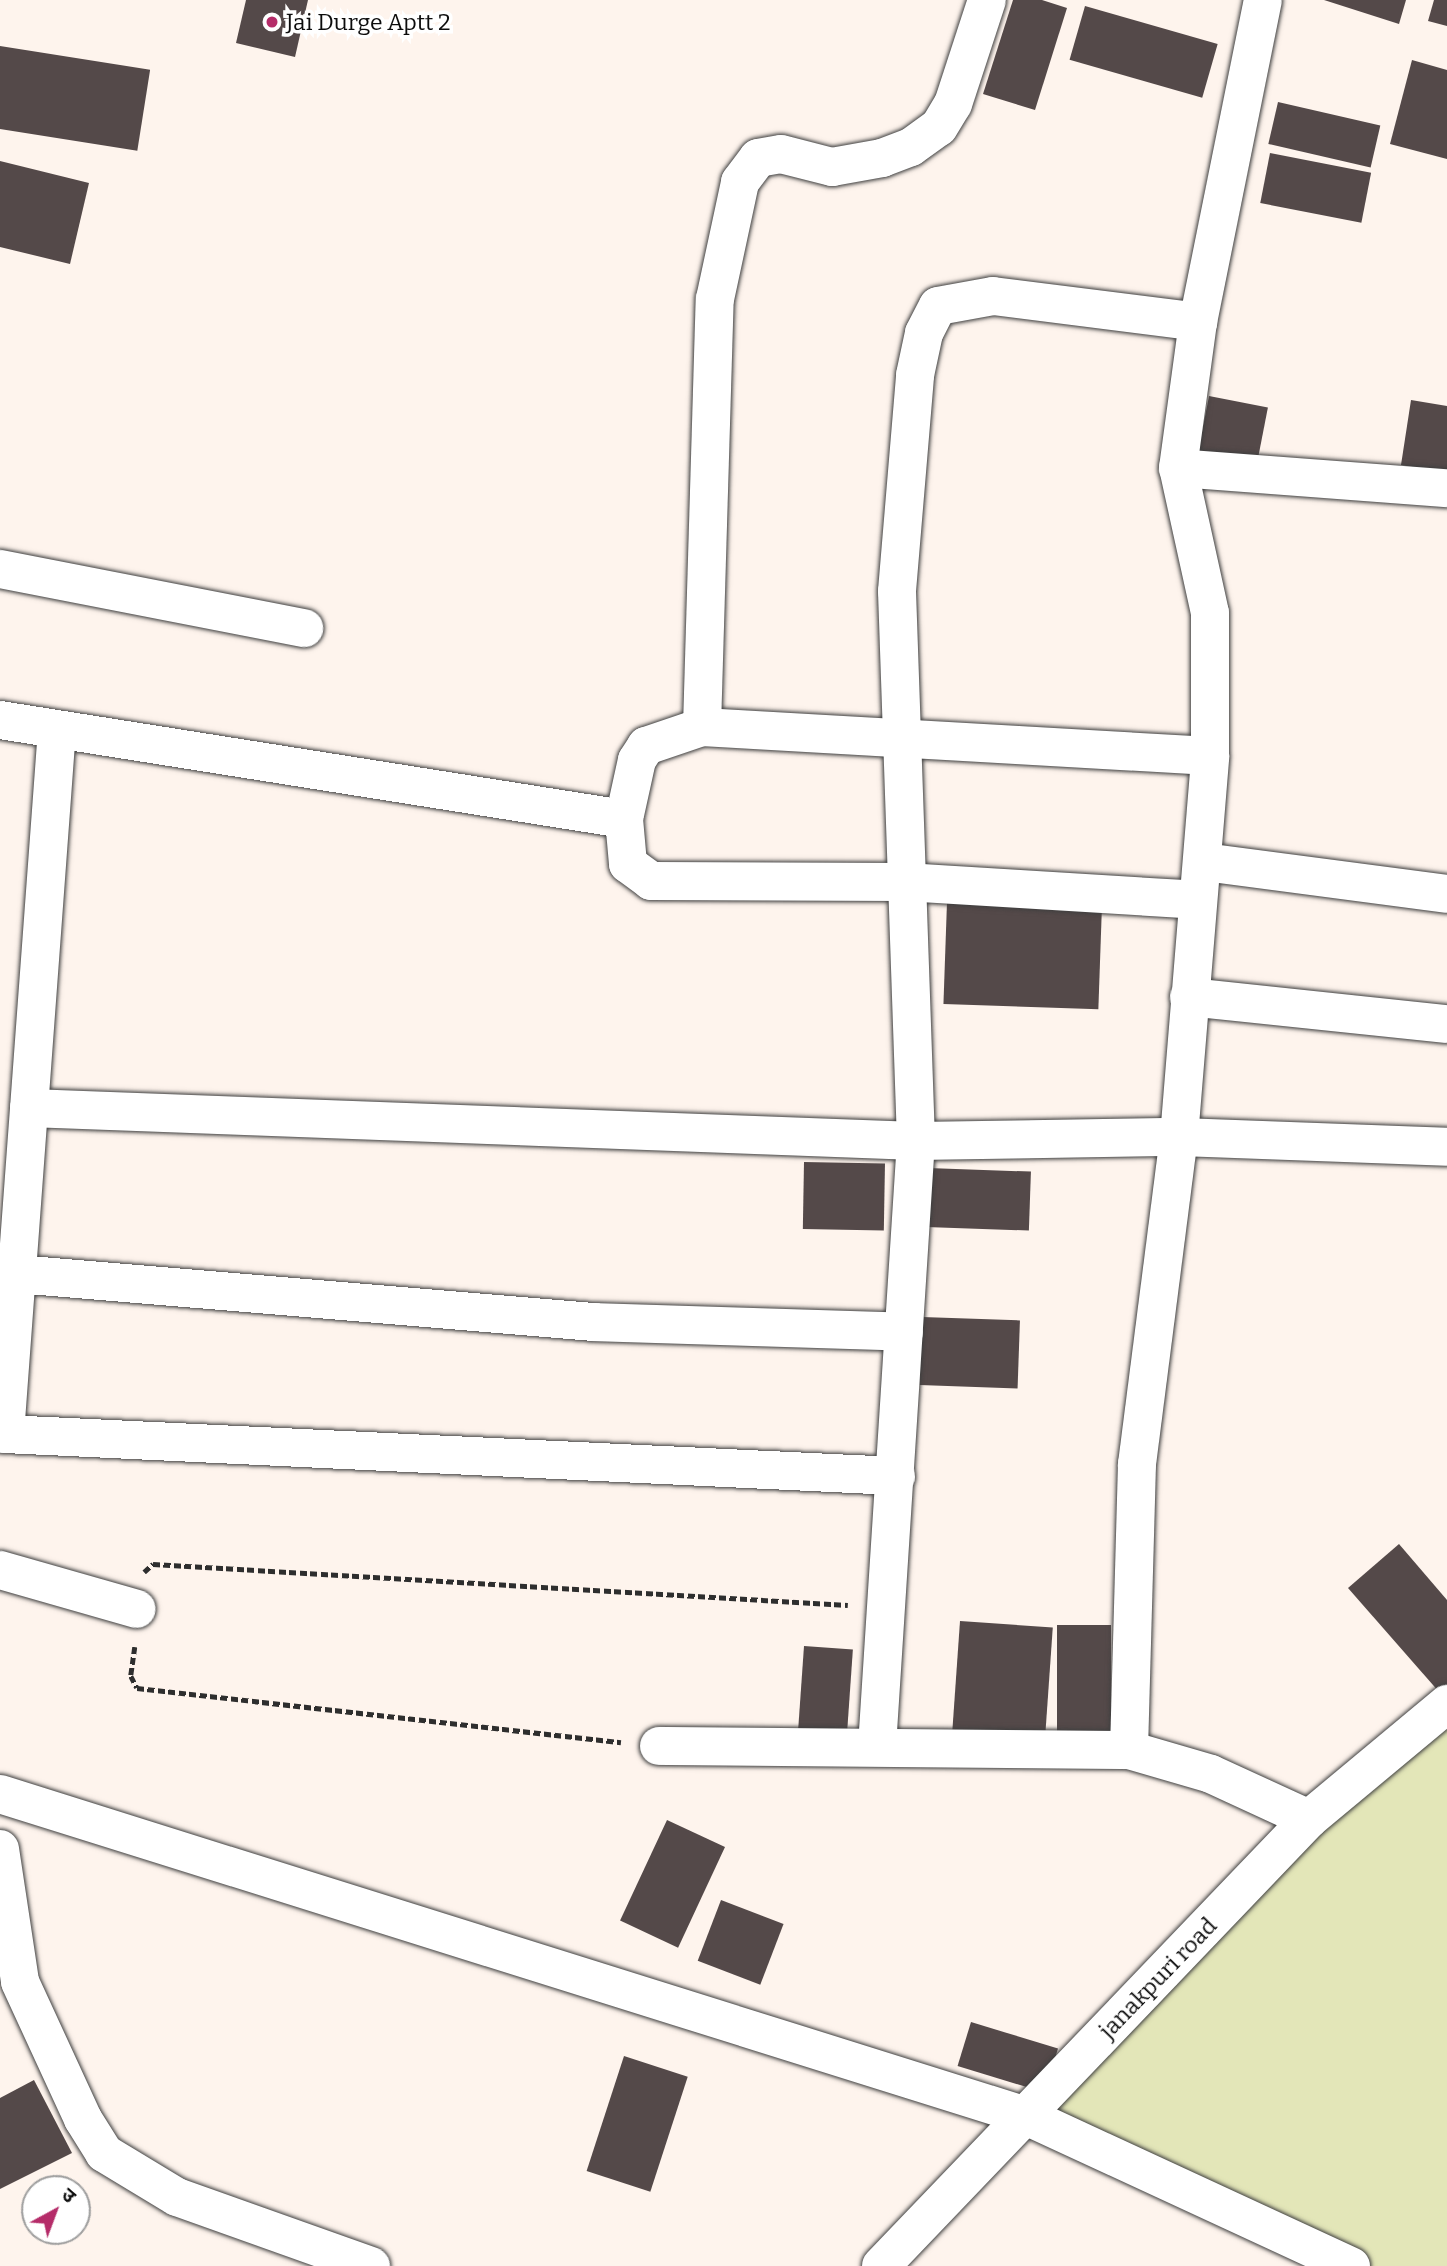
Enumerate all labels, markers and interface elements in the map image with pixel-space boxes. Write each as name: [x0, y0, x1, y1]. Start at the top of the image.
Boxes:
place label: Jai Durge Aptt 2: [286, 8, 450, 36]
marker: Jai Durge Aptt 2: [264, 14, 280, 30]
street label: janakpuri road: [1094, 1912, 1222, 2044]
north arrow: [21, 2175, 91, 2245]
text: उ: [57, 2183, 81, 2208]

